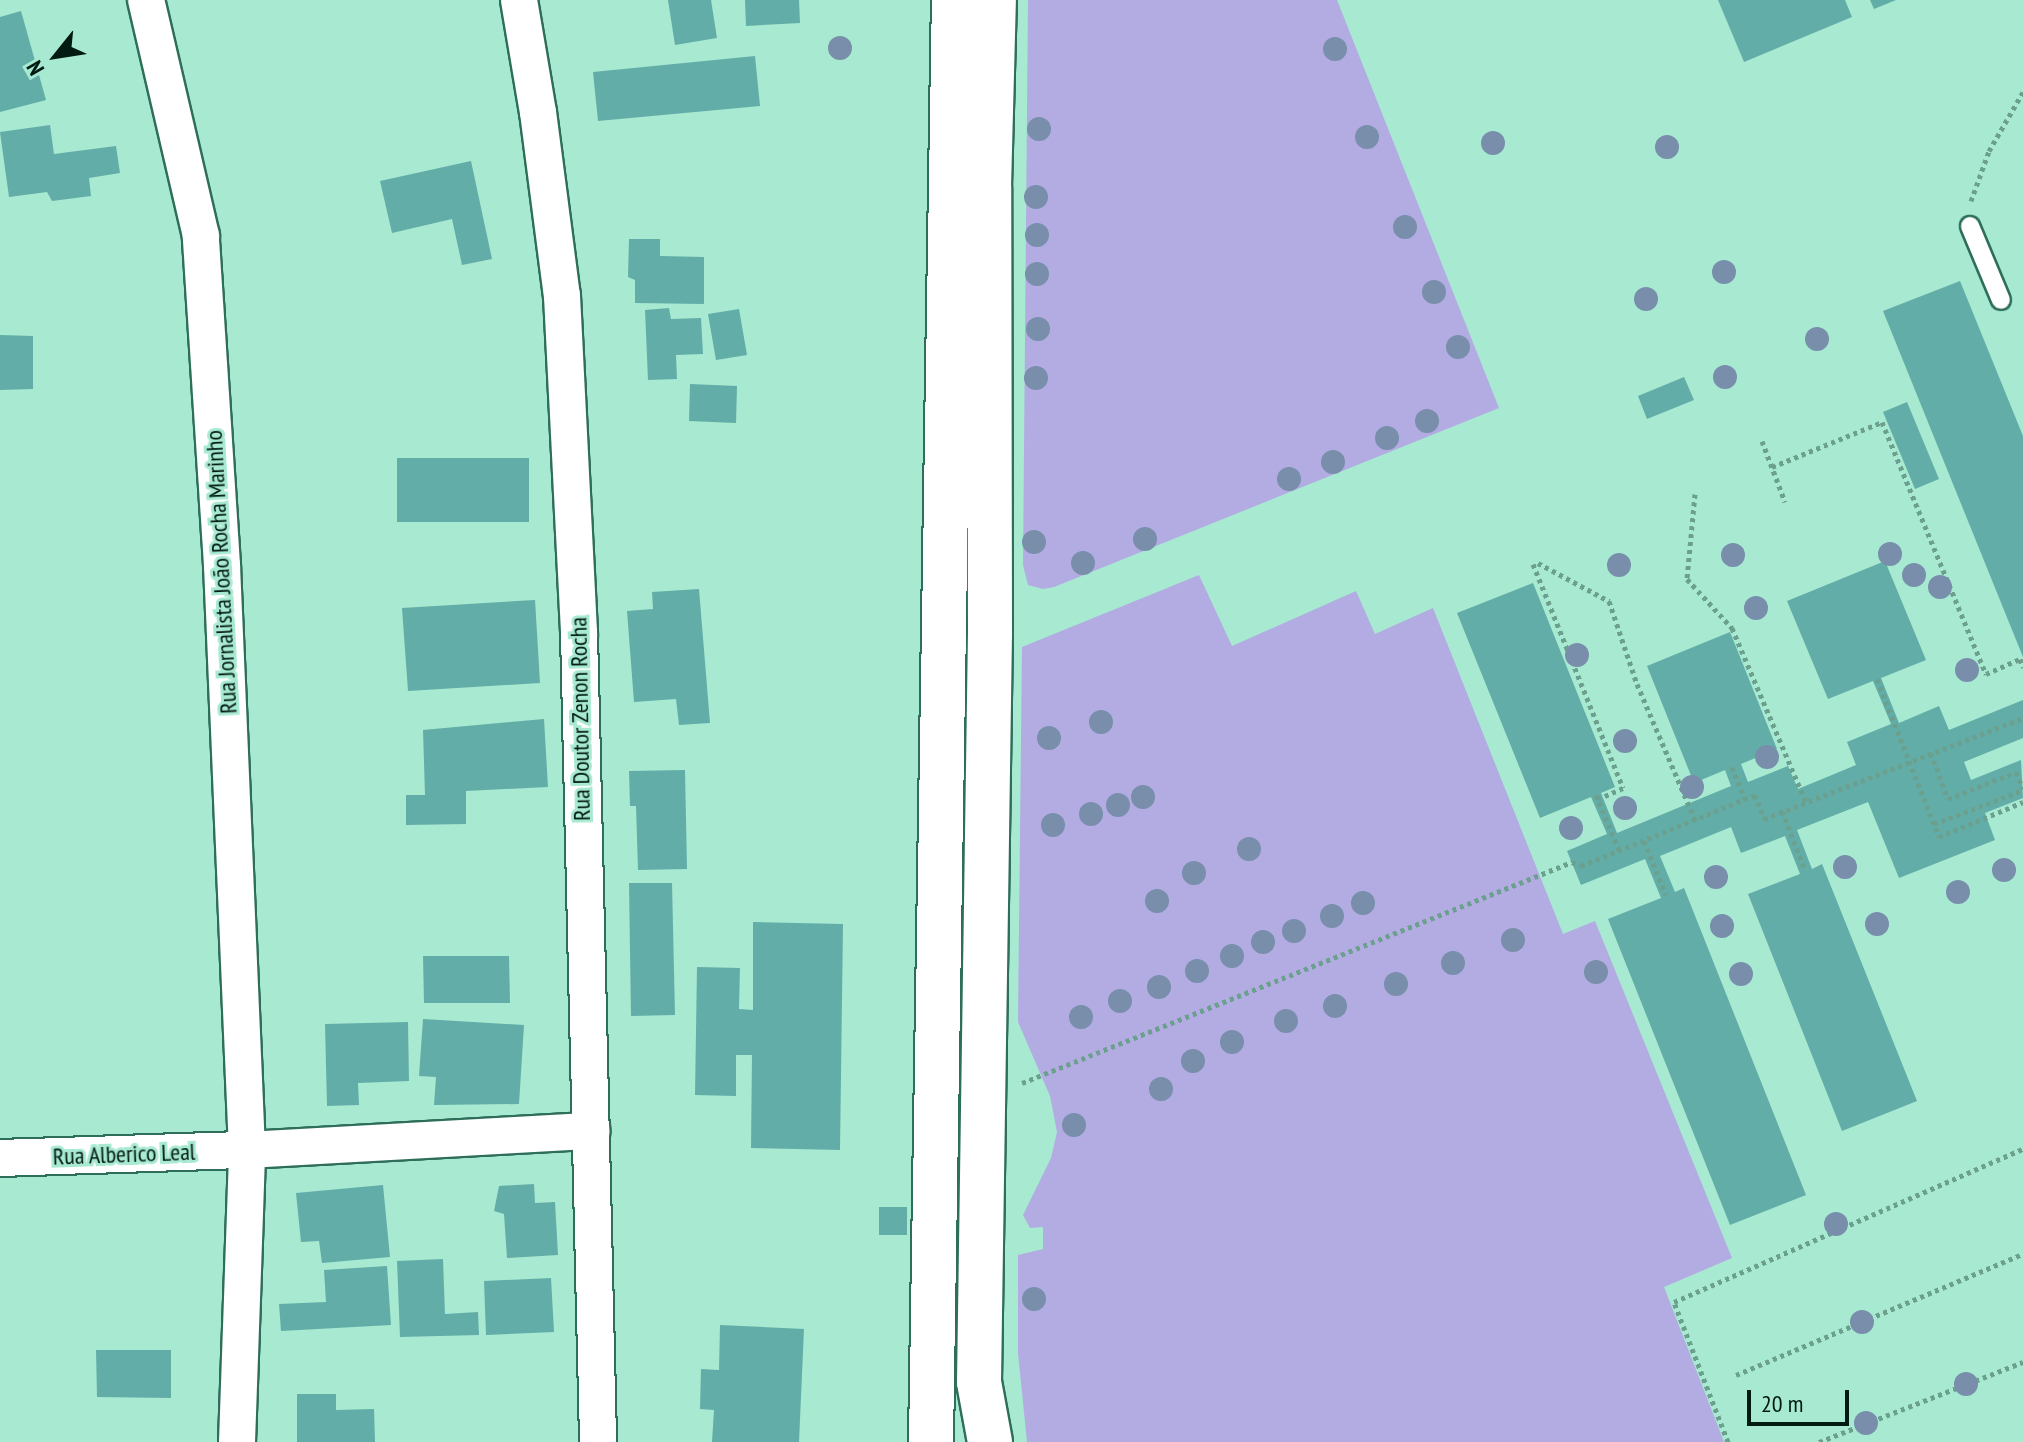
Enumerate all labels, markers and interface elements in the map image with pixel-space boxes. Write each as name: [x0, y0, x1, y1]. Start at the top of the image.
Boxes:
north arrow: [16, 16, 96, 96]
text: N: [20, 56, 50, 80]
street label: Rua Jornalista João Rocha Marinho: [199, 430, 243, 714]
street label: Rua Doutor Zenon Rocha: [564, 617, 596, 821]
street label: Rua Alberico Leal: [52, 1137, 196, 1171]
scale bar: [1751, 1374, 1853, 1424]
text: 20 m: [1761, 1388, 1803, 1419]

